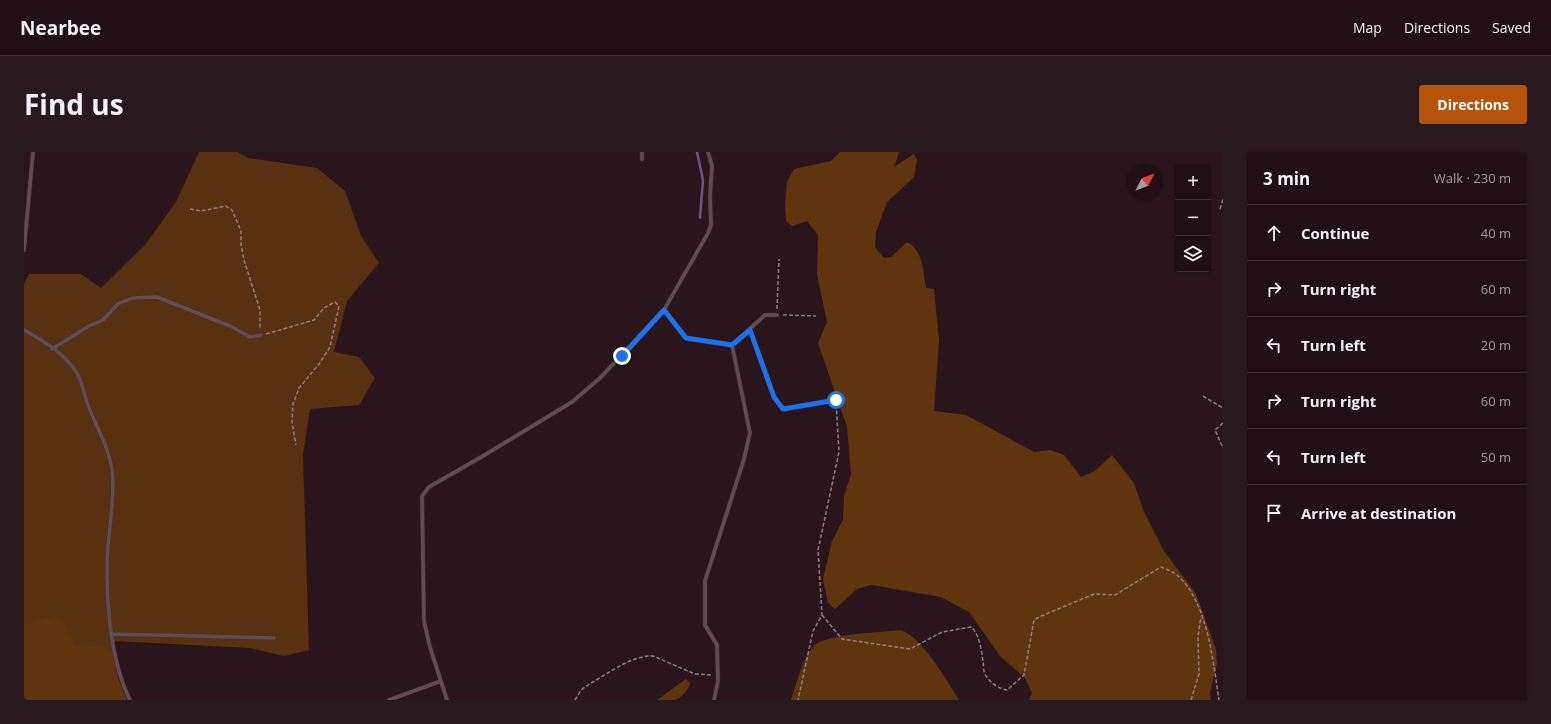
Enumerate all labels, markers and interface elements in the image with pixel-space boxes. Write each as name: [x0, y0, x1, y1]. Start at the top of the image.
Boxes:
text: Nearbee: [20, 15, 101, 41]
text: Map: [1353, 18, 1382, 37]
text: Directions: [1404, 18, 1470, 37]
text: Saved: [1492, 18, 1531, 37]
text: Find us: [24, 85, 124, 123]
button: Directions: [1419, 85, 1527, 124]
north arrow: [1127, 164, 1163, 200]
map controls: [1175, 164, 1211, 272]
button: +: [1175, 164, 1211, 200]
text: 3 min: [1263, 167, 1310, 190]
text: Walk · 230 m: [1434, 169, 1511, 187]
button: −: [1175, 200, 1211, 236]
icon: ahead: [1263, 222, 1285, 244]
text: Continue: [1301, 223, 1369, 243]
text: 40 m: [1481, 224, 1511, 242]
button: layers: [1175, 236, 1211, 272]
icon: right: [1263, 278, 1285, 300]
text: Turn right: [1301, 279, 1376, 299]
text: 60 m: [1481, 280, 1511, 298]
icon: left: [1263, 334, 1285, 356]
text: Turn left: [1301, 335, 1366, 355]
text: 20 m: [1481, 336, 1511, 354]
route end: [613, 347, 631, 365]
icon: right: [1263, 390, 1285, 412]
route start: [827, 391, 845, 409]
text: Turn right: [1301, 391, 1376, 411]
text: 60 m: [1481, 392, 1511, 410]
icon: left: [1263, 446, 1285, 468]
text: Turn left: [1301, 447, 1366, 467]
text: 50 m: [1481, 448, 1511, 466]
icon: arrive: [1263, 502, 1285, 524]
text: Arrive at destination: [1301, 503, 1456, 523]

